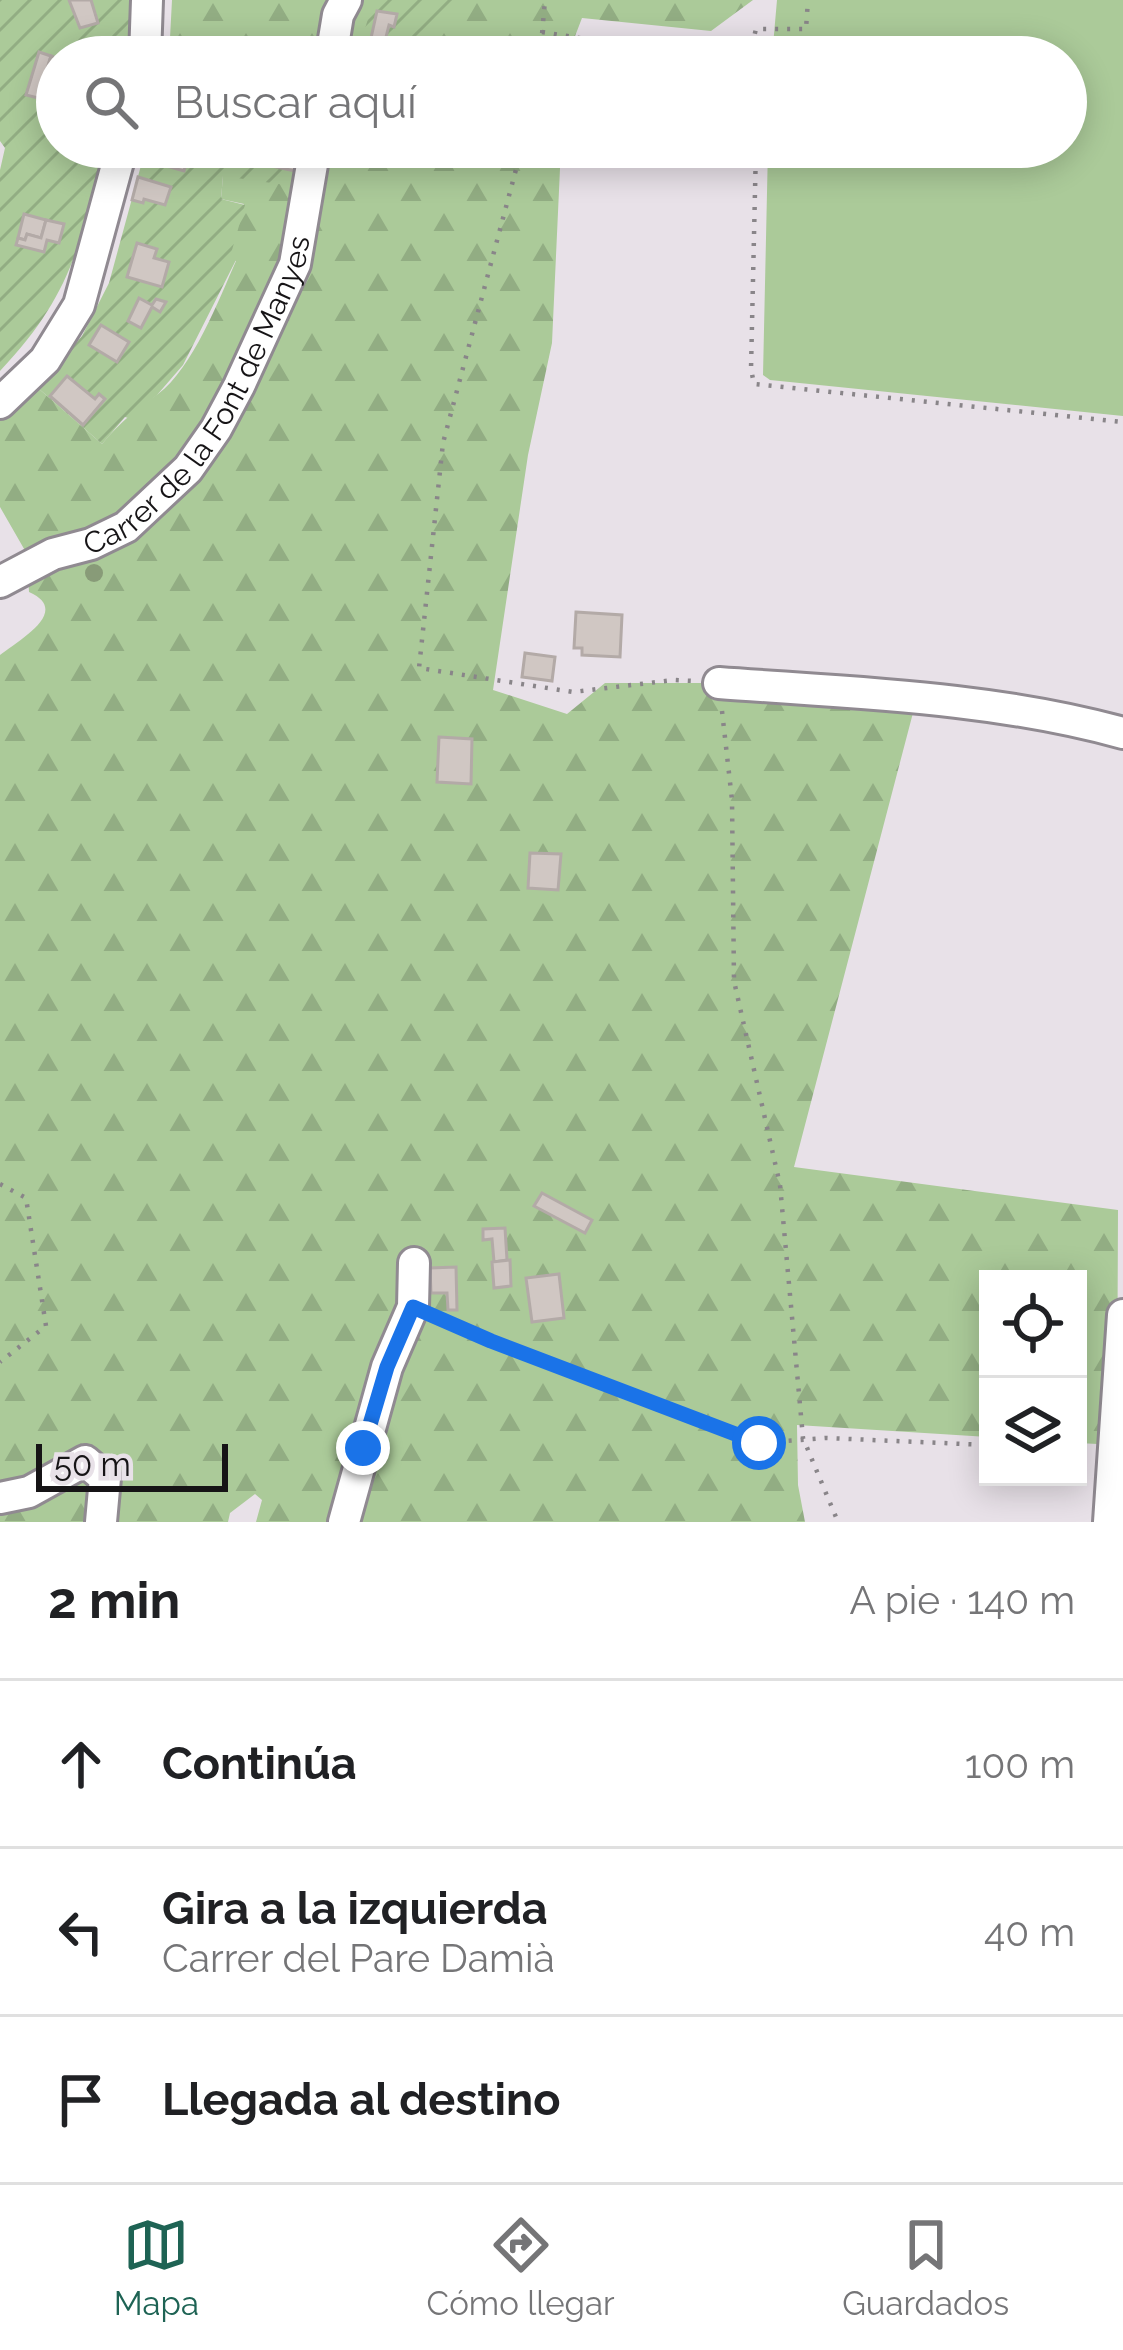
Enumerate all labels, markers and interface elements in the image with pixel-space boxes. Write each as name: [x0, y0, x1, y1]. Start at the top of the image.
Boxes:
search box: [36, 36, 1087, 168]
icon: search: [78, 69, 144, 135]
text: Buscar aquí: [174, 76, 417, 129]
street label: Carrer de la Font de Manyes: [78, 233, 316, 562]
map controls: [979, 1270, 1087, 1486]
button: locate: [979, 1270, 1087, 1378]
button: layers: [979, 1378, 1087, 1486]
route start: [732, 1416, 786, 1470]
route end: [336, 1421, 390, 1475]
scale bar: [36, 1438, 228, 1491]
text: 50 m: [54, 1445, 131, 1484]
text: 2 min: [48, 1570, 180, 1630]
text: A pie · 140 m: [850, 1577, 1075, 1623]
icon: ahead: [48, 1731, 114, 1797]
text: Continúa: [162, 1737, 357, 1790]
text: 100 m: [965, 1741, 1075, 1787]
text: Gira a la izquierda: [162, 1882, 548, 1935]
icon: left: [48, 1899, 114, 1965]
text: 40 m: [984, 1909, 1075, 1955]
text: Carrer del Pare Damià: [162, 1935, 555, 1981]
icon: arrive: [48, 2067, 114, 2133]
text: Llegada al destino: [162, 2073, 561, 2126]
tab: Mapa: [114, 2212, 199, 2323]
tab: Cómo llegar: [427, 2212, 615, 2323]
tab: Guardados: [842, 2212, 1009, 2323]

